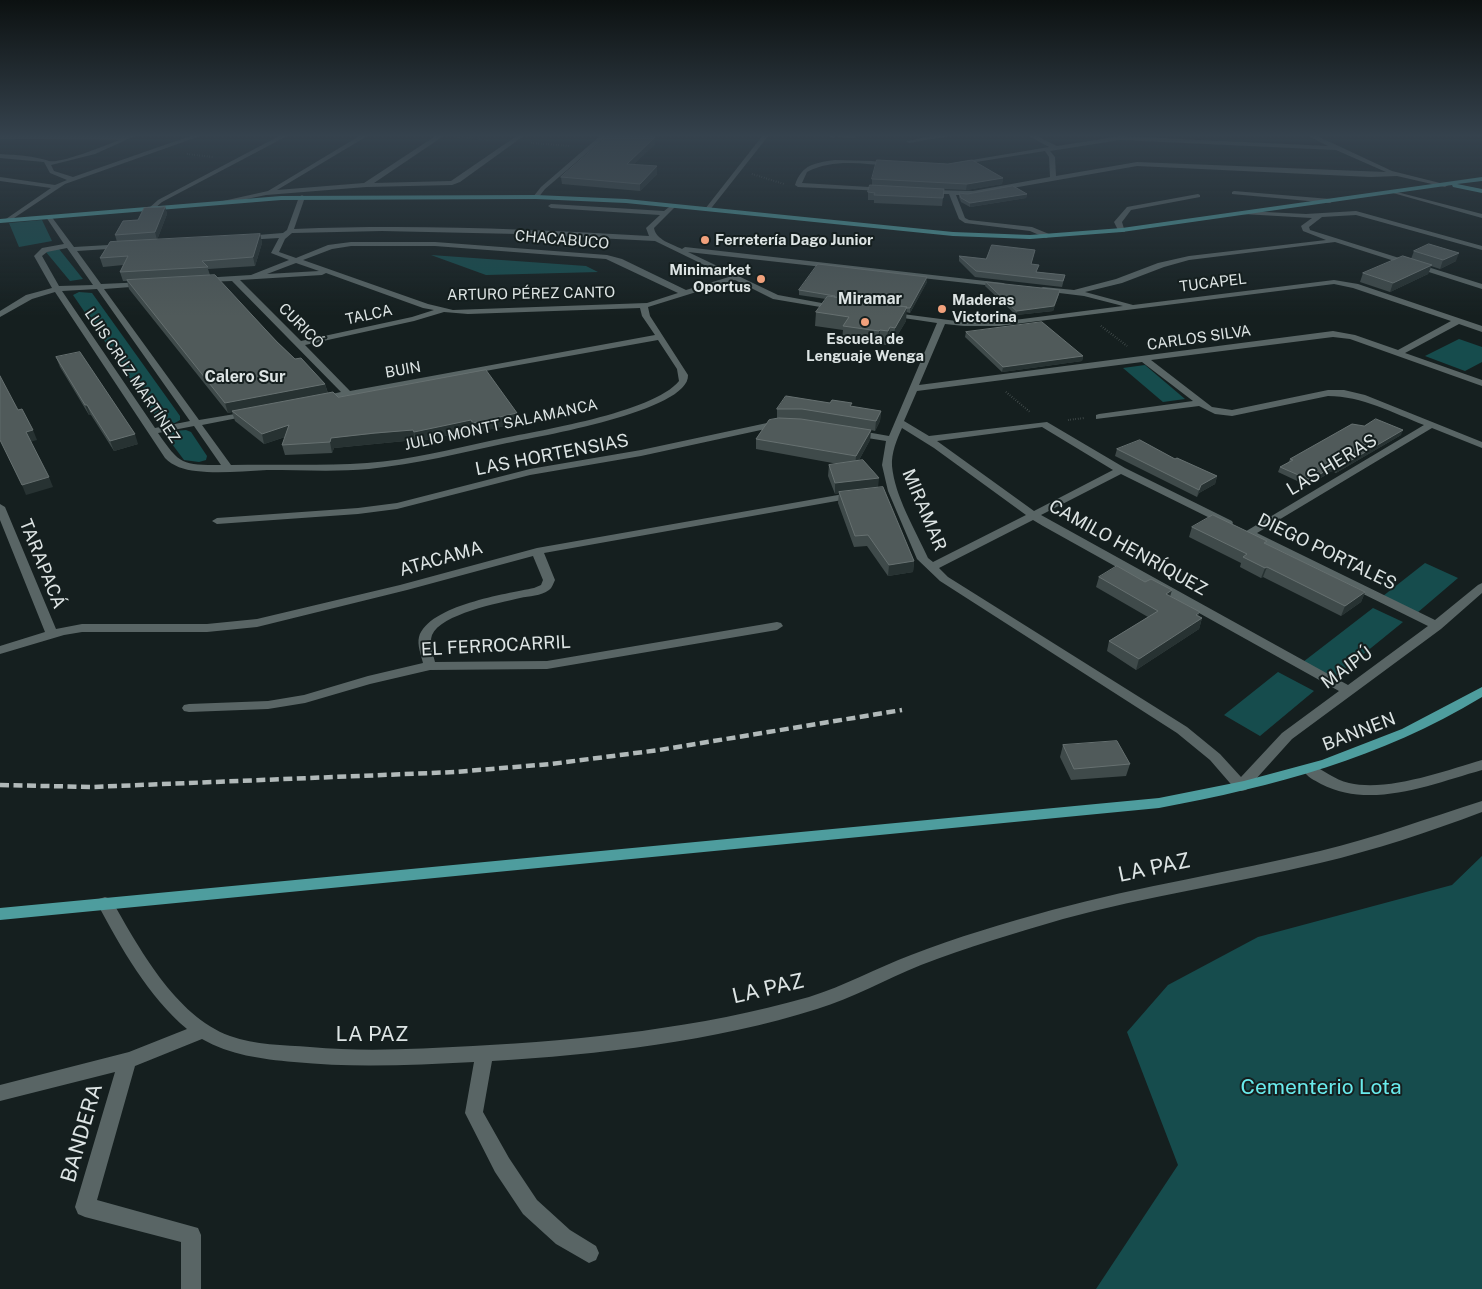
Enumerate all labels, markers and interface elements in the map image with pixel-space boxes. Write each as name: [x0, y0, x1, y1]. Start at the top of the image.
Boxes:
street label: CHACABUCO: [514, 227, 610, 253]
place label: Ferretería Dago Junior: [715, 231, 873, 249]
marker: Ferretería Dago Junior: [699, 234, 711, 246]
place label: Minimarket Oportus: [669, 261, 751, 296]
street label: TUCAPEL: [1178, 270, 1248, 296]
marker: Minimarket Oportus: [755, 273, 767, 285]
street label: ARTURO PÉREZ CANTO: [447, 284, 615, 304]
district label: Miramar: [838, 289, 902, 309]
place label: Maderas Victorina: [952, 291, 1017, 326]
street label: CURICÓ: [275, 300, 327, 352]
street label: TALCA: [344, 301, 394, 329]
marker: Maderas Victorina: [936, 303, 948, 315]
street label: LUIS CRUZ MARTÍNEZ: [80, 305, 184, 447]
marker: Escuela de Lenguaje Wenga: [859, 316, 871, 328]
street label: CARLOS SILVA: [1146, 322, 1252, 354]
place label: Escuela de Lenguaje Wenga: [806, 330, 924, 365]
street label: BUIN: [384, 358, 422, 382]
district label: Calero Sur: [205, 367, 285, 387]
street label: JULIO MONTT SALAMANCA: [403, 396, 599, 454]
street label: LAS HORTENSIAS: [473, 430, 631, 480]
street label: LAS HERAS: [1283, 430, 1381, 500]
street label: MIRAMAR: [897, 466, 951, 554]
street label: CAMILO HENRÍQUEZ: [1045, 495, 1211, 601]
street label: DIEGO PORTALES: [1254, 509, 1400, 595]
street label: TARAPACÁ: [14, 516, 70, 612]
street label: ATACAMA: [397, 537, 485, 581]
street label: EL FERROCARRIL: [420, 631, 572, 661]
street label: MAIPÚ: [1317, 642, 1377, 694]
street label: BANNEN: [1319, 708, 1399, 756]
street label: LA PAZ: [1116, 848, 1192, 888]
street label: LA PAZ: [730, 969, 806, 1009]
street label: LA PAZ: [336, 1022, 408, 1048]
park label: Cementerio Lota: [1240, 1075, 1402, 1101]
street label: BANDERA: [56, 1081, 108, 1185]

